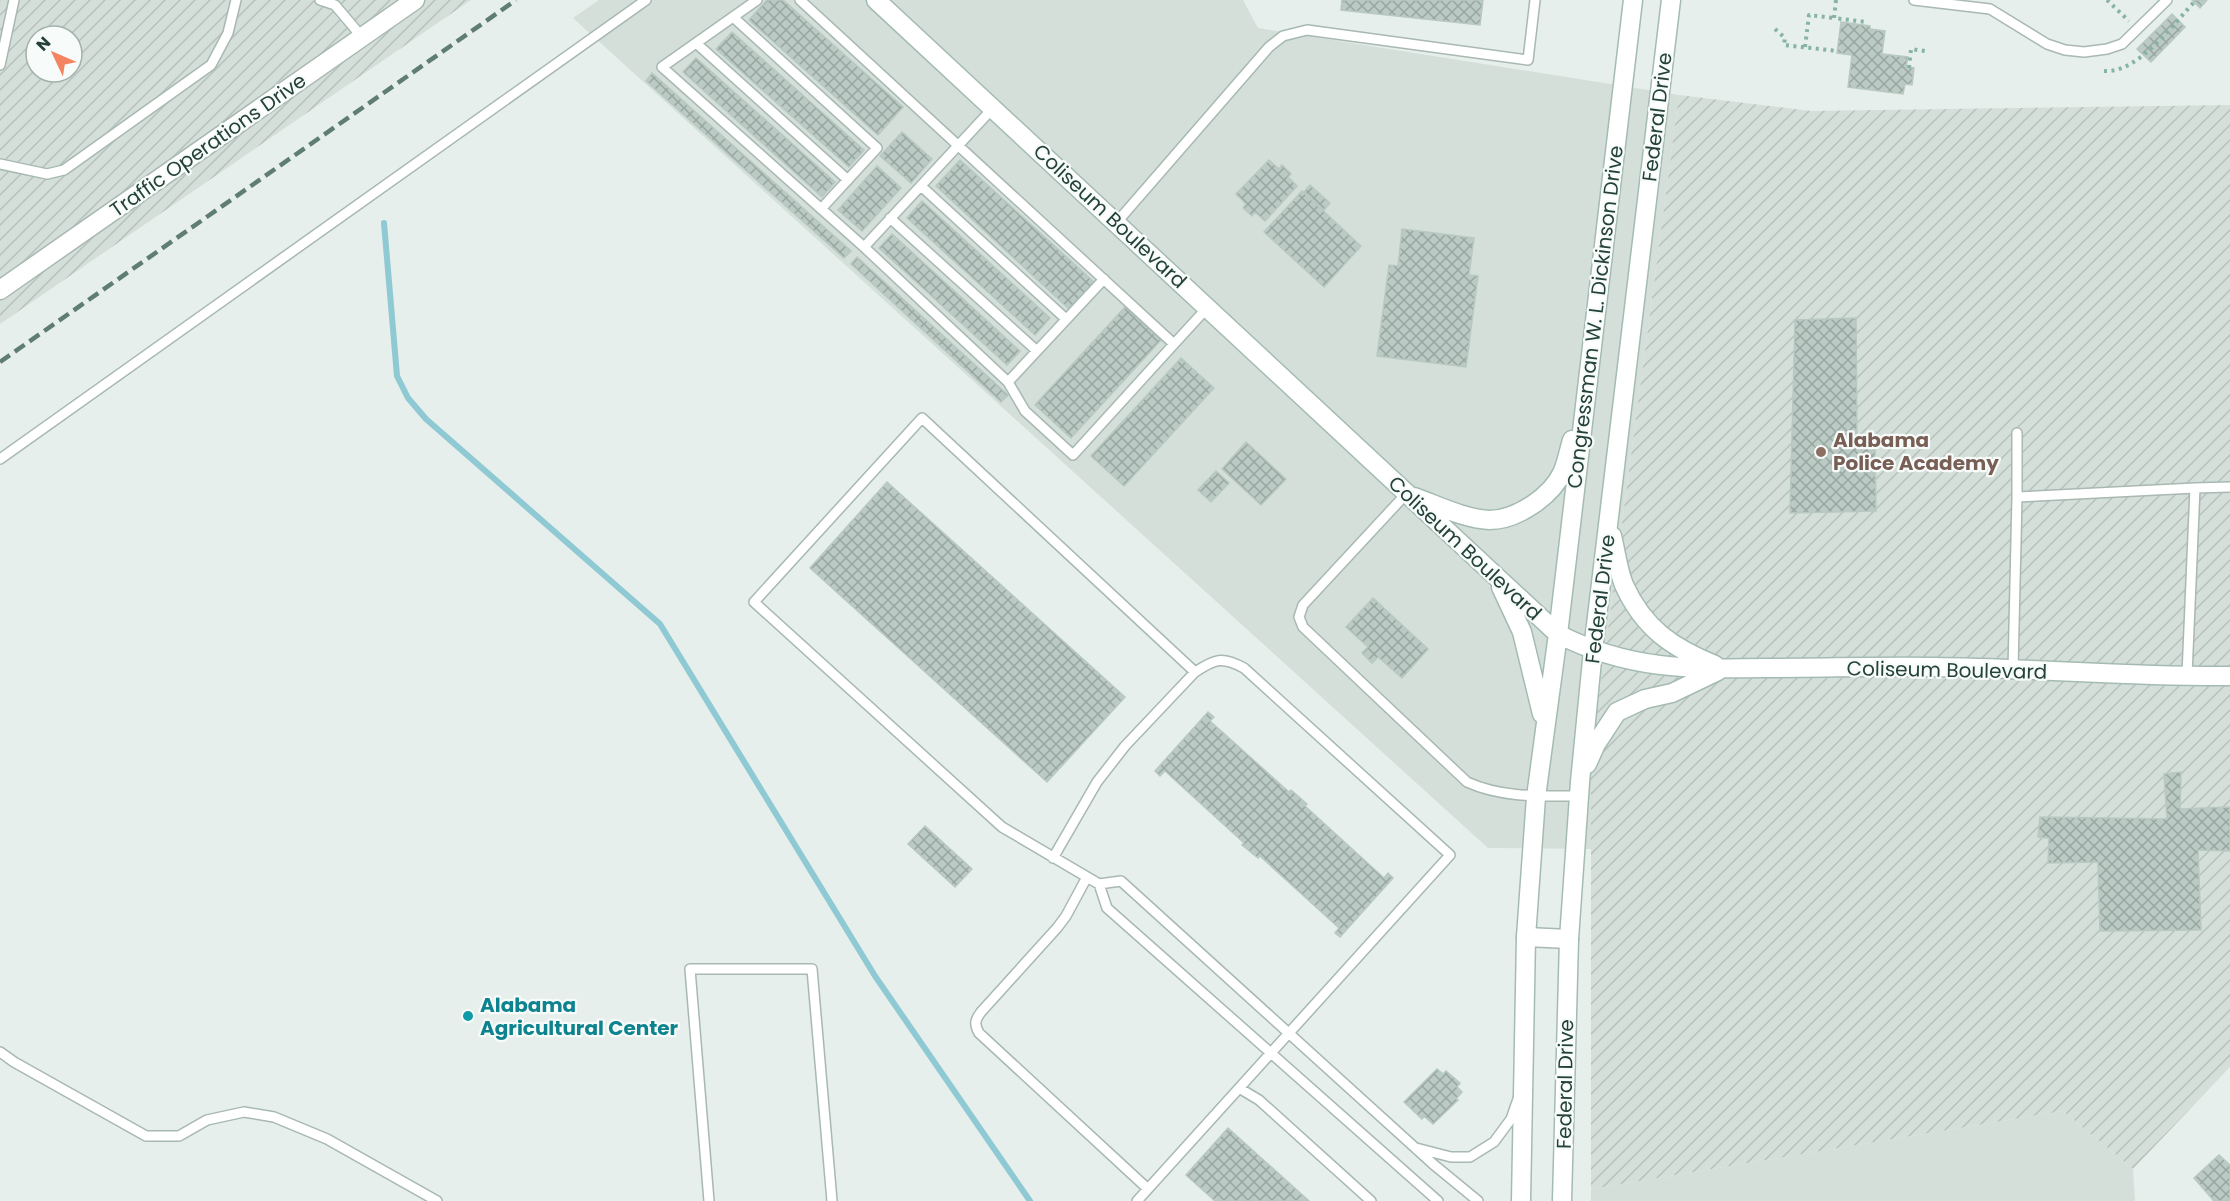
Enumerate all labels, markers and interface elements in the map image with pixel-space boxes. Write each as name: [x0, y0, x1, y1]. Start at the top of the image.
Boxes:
north arrow: [24, 24, 84, 84]
text: N: [31, 32, 56, 56]
street label: Federal Drive: [1635, 51, 1679, 183]
street label: Traffic Operations Drive: [104, 67, 312, 223]
street label: Coliseum Boulevard: [1027, 137, 1193, 295]
street label: Congressman W. L. Dickinson Drive: [1560, 144, 1630, 490]
place label: Alabama Police Academy: [1833, 426, 1999, 477]
marker: Alabama Police Academy: [1814, 445, 1828, 459]
street label: Coliseum Boulevard: [1382, 469, 1548, 627]
street label: Federal Drive: [1578, 533, 1622, 665]
street label: Coliseum Boulevard: [1846, 654, 2048, 686]
place label: Alabama Agricultural Center: [480, 991, 679, 1042]
marker: Alabama Agricultural Center: [461, 1009, 475, 1023]
street label: Federal Drive: [1550, 1019, 1580, 1149]

